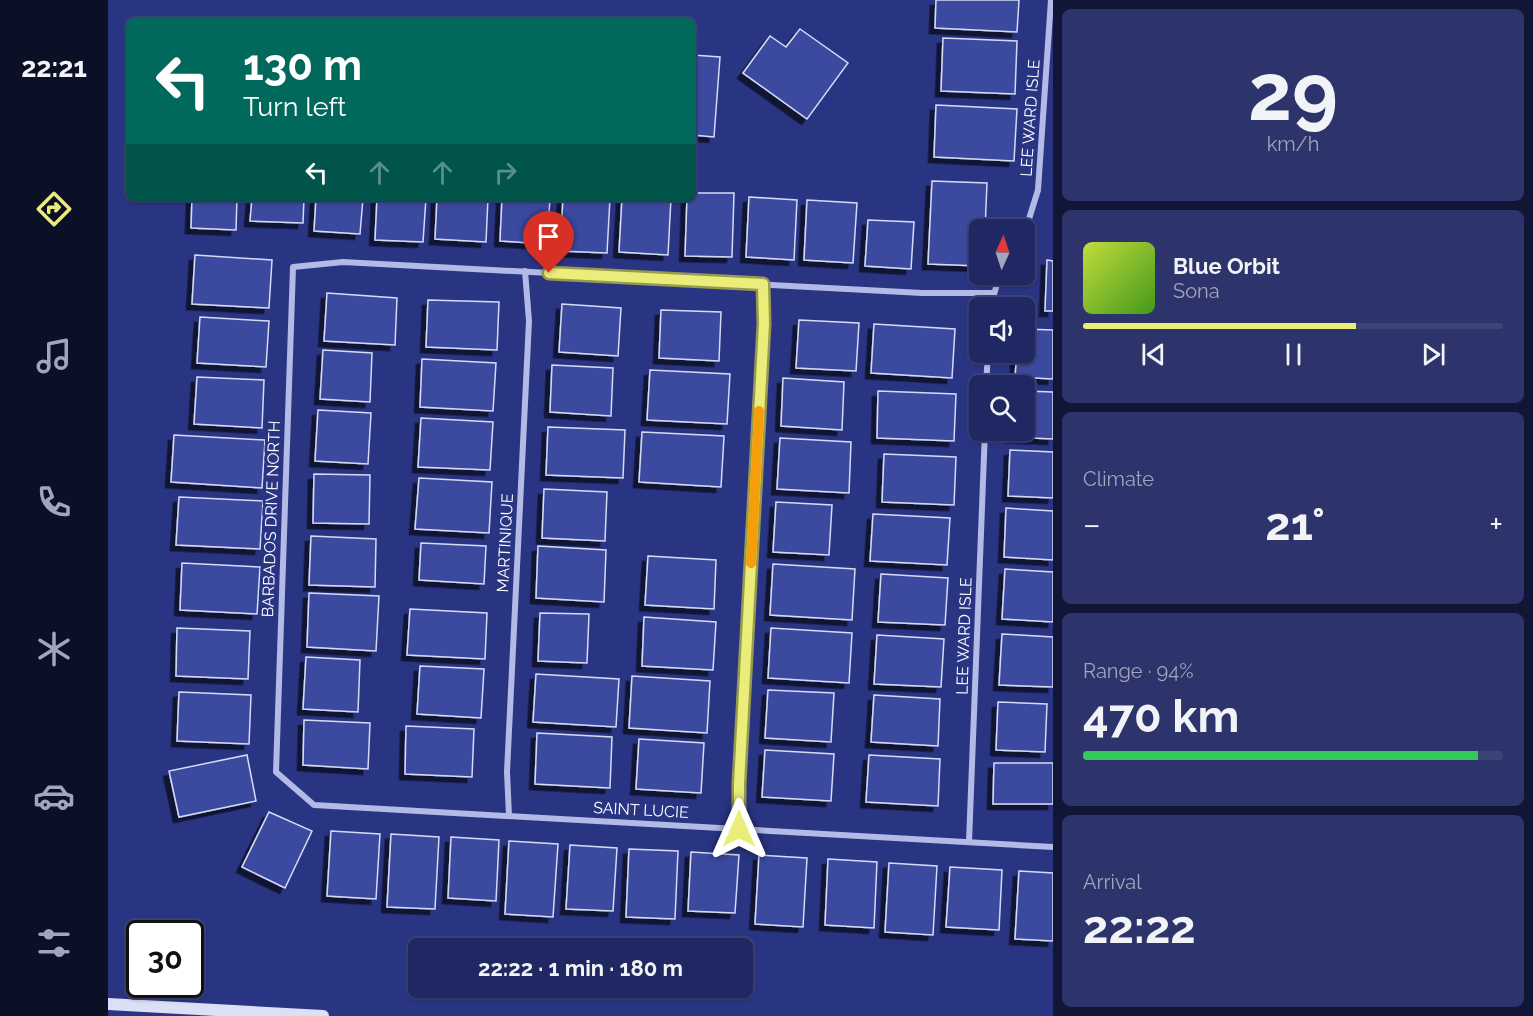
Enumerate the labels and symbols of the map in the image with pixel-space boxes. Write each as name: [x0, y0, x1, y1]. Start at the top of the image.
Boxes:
street label: LEE WARD ISLE: [1016, 58, 1044, 177]
pin: [523, 211, 574, 273]
north arrow: [969, 219, 1035, 285]
street label: BARBADOS DRIVE NORTH: [258, 420, 284, 618]
street label: MARTINIQUE: [493, 493, 517, 593]
street label: LEE WARD ISLE: [952, 577, 976, 695]
position arrow: [707, 797, 771, 861]
street label: SAINT LUCIE: [593, 798, 689, 822]
speed limit sign: 30: [126, 920, 204, 998]

